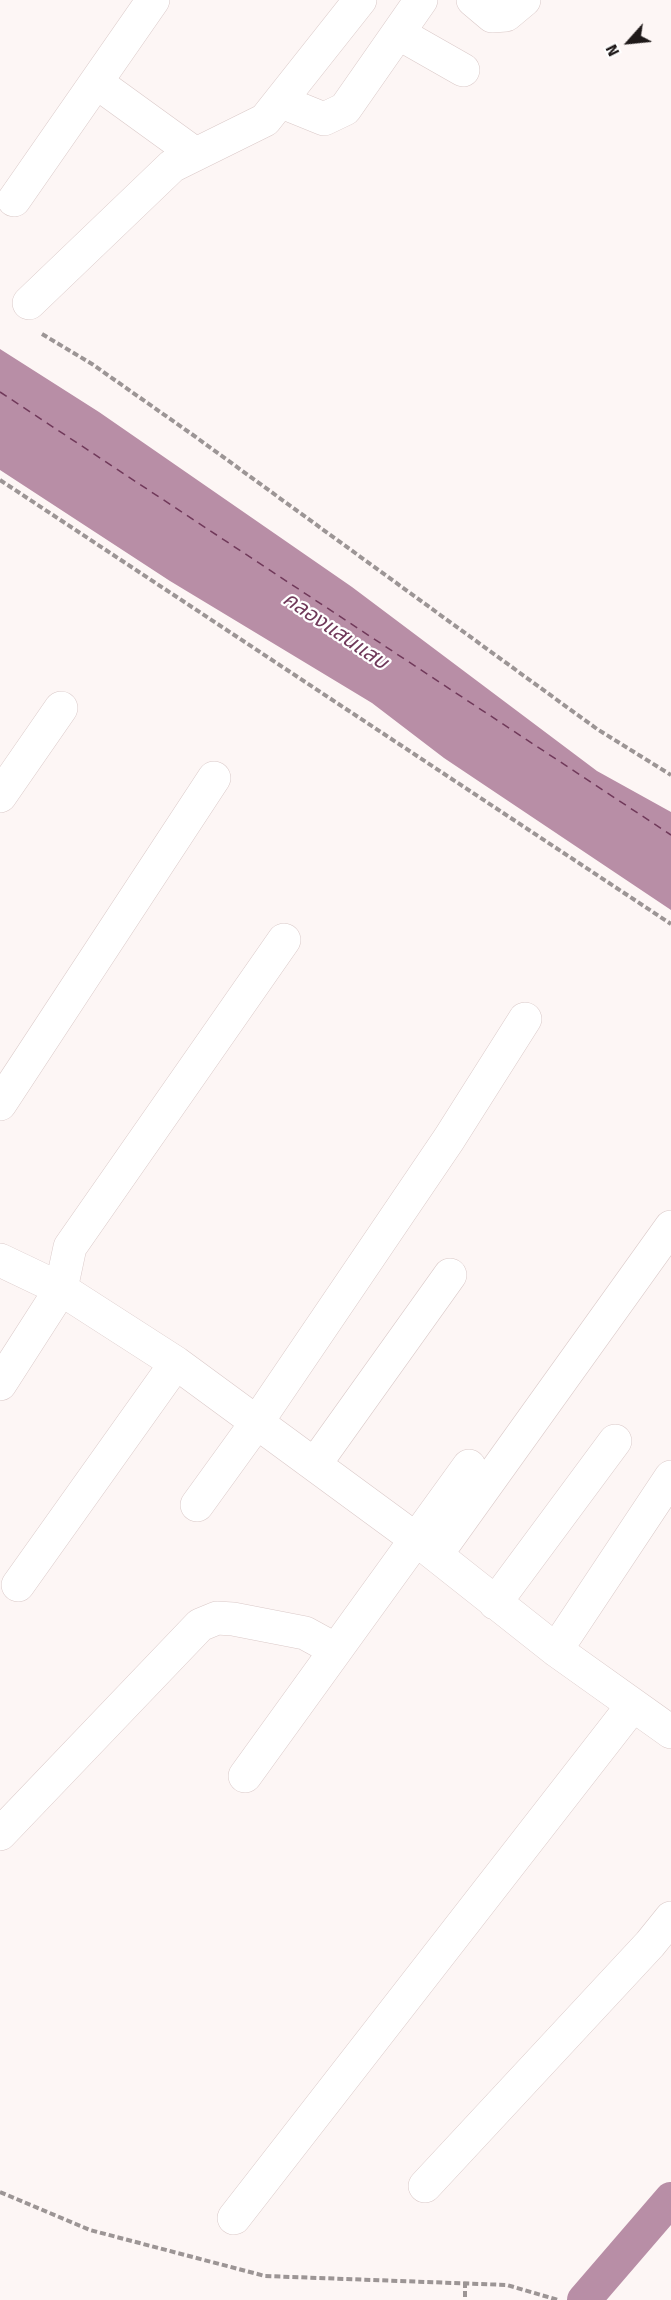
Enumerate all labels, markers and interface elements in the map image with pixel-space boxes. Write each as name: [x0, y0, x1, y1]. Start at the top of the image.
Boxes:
north arrow: [599, 12, 659, 72]
text: N: [602, 41, 623, 59]
water label: คลองแสนแสบ: [278, 587, 392, 675]

